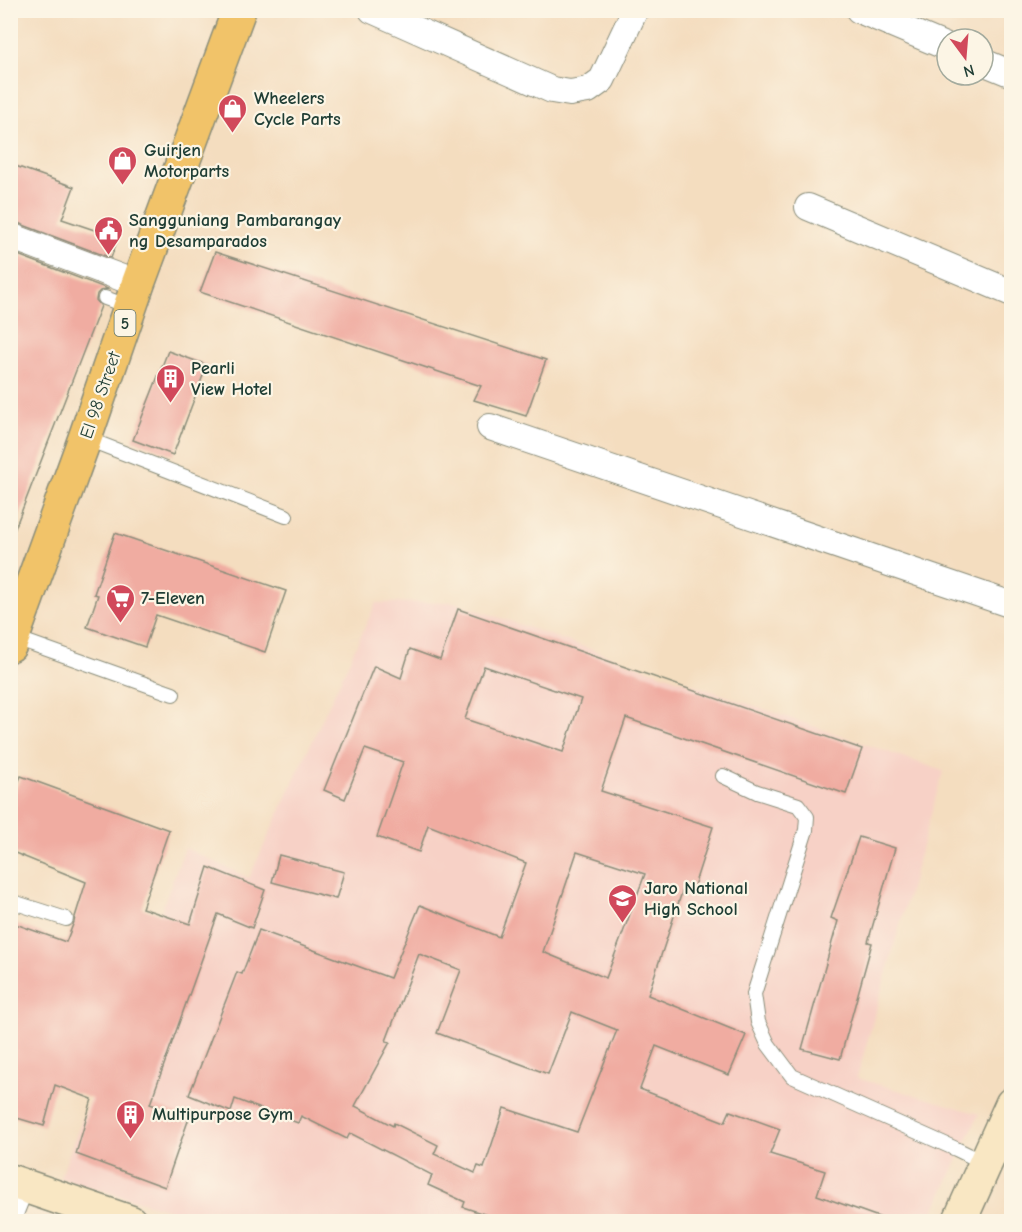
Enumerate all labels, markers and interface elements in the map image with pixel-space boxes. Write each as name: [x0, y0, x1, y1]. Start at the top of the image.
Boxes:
north arrow: [935, 27, 995, 87]
text: N: [961, 60, 976, 81]
place label: Wheelers Cycle Parts: [254, 88, 341, 130]
shop icon: Wheelers Cycle Parts: [217, 92, 249, 134]
place label: Guirjen Motorparts: [144, 140, 229, 182]
shop icon: Guirjen Motorparts: [107, 144, 139, 186]
place label: Sangguniang Pambarangay ng Desamparados: [129, 210, 342, 252]
public building icon: Sangguniang Pambarangay ng Desamparados: [92, 214, 124, 256]
road number: 5: [114, 310, 136, 336]
street label: El 98 Street: [76, 348, 125, 441]
place label: Pearli View Hotel: [191, 358, 272, 400]
building icon: Pearli View Hotel: [154, 362, 186, 404]
supermarket icon: 7-Eleven: [104, 582, 136, 624]
place label: 7-Eleven: [141, 588, 205, 609]
place label: Jaro National High School: [644, 878, 748, 920]
school or university icon: Jaro National High School: [607, 882, 639, 924]
building icon: Multipurpose Gym: [115, 1098, 147, 1140]
place label: Multipurpose Gym: [152, 1104, 293, 1125]

